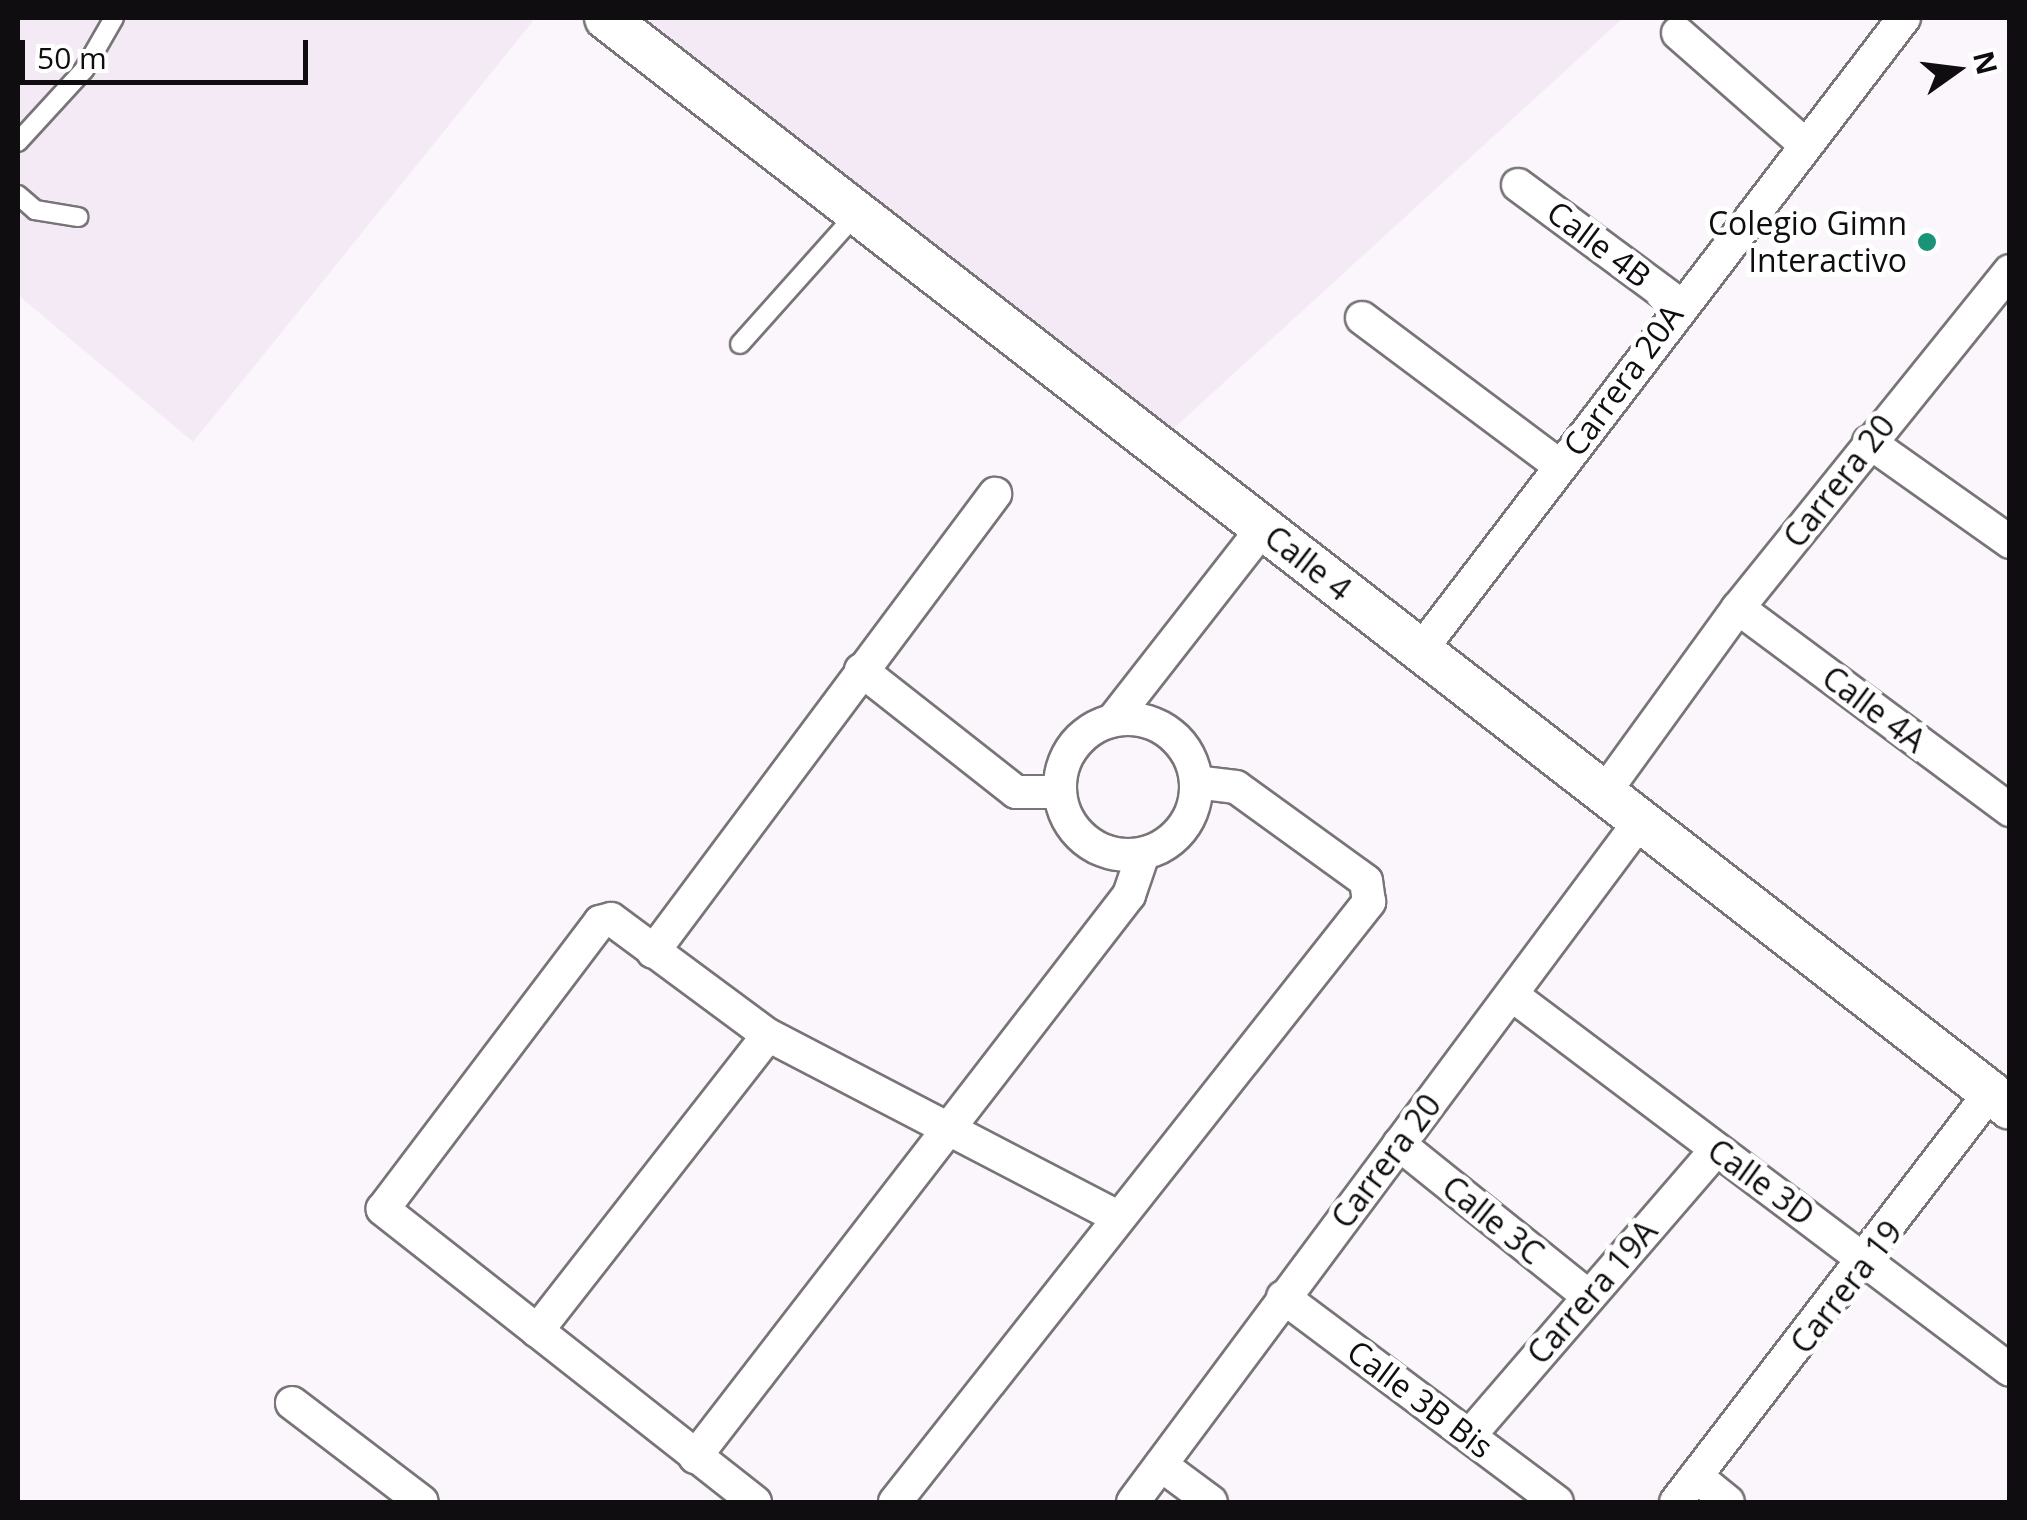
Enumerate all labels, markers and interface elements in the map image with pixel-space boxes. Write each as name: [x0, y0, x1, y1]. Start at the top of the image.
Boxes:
scale bar: [25, 20, 312, 82]
north arrow: [1907, 20, 2007, 120]
text: 50 m: [37, 37, 107, 78]
text: N: [1965, 47, 2007, 78]
street label: Calle 4B: [1540, 193, 1658, 295]
place label: Colegio Gimn Interactivo: [1708, 205, 1907, 280]
marker: Colegio Gimn Interactivo: [1916, 231, 1938, 253]
street label: Carrera 20A: [1555, 297, 1691, 463]
street label: Carrera 20: [1775, 407, 1903, 555]
street label: Calle 4: [1257, 517, 1359, 609]
street label: Calle 4A: [1815, 658, 1933, 760]
street label: Carrera 20: [1323, 1086, 1449, 1236]
street label: Calle 3D: [1700, 1131, 1822, 1233]
street label: Calle 3C: [1435, 1168, 1551, 1272]
street label: Carrera 19A: [1519, 1212, 1665, 1372]
street label: Carrera 19: [1782, 1213, 1910, 1361]
street label: Calle 3B Bis: [1340, 1332, 1500, 1466]

